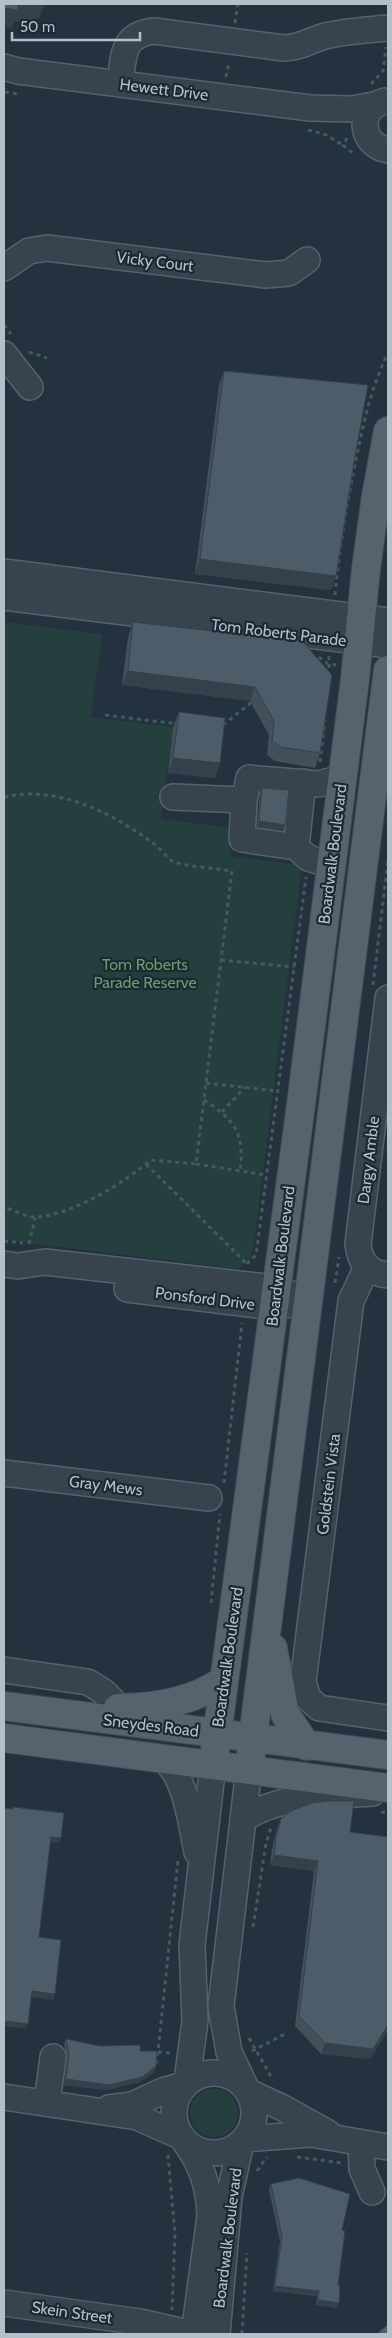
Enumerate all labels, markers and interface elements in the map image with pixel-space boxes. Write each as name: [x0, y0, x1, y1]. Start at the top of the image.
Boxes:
scale bar: [12, 10, 140, 42]
text: 50 m: [20, 18, 55, 36]
street label: Hewett Drive: [118, 75, 209, 104]
street label: Vicky Court: [115, 247, 195, 276]
street label: Tom Roberts Parade: [210, 615, 348, 650]
street label: Boardwalk Boulevard: [314, 783, 351, 925]
park label: Tom Roberts Parade Reserve: [93, 955, 197, 992]
street label: Dargy Amble: [354, 1115, 383, 1205]
street label: Boardwalk Boulevard: [262, 1185, 299, 1327]
street label: Ponsford Drive: [154, 1283, 256, 1314]
street label: Goldstein Vista: [313, 1432, 344, 1536]
street label: Gray Mews: [68, 1472, 144, 1499]
street label: Boardwalk Boulevard: [208, 1586, 247, 1728]
street label: Sneydes Road: [102, 1710, 200, 1741]
street label: Boardwalk Boulevard: [209, 2167, 246, 2309]
street label: Skein Street: [30, 2297, 114, 2328]

